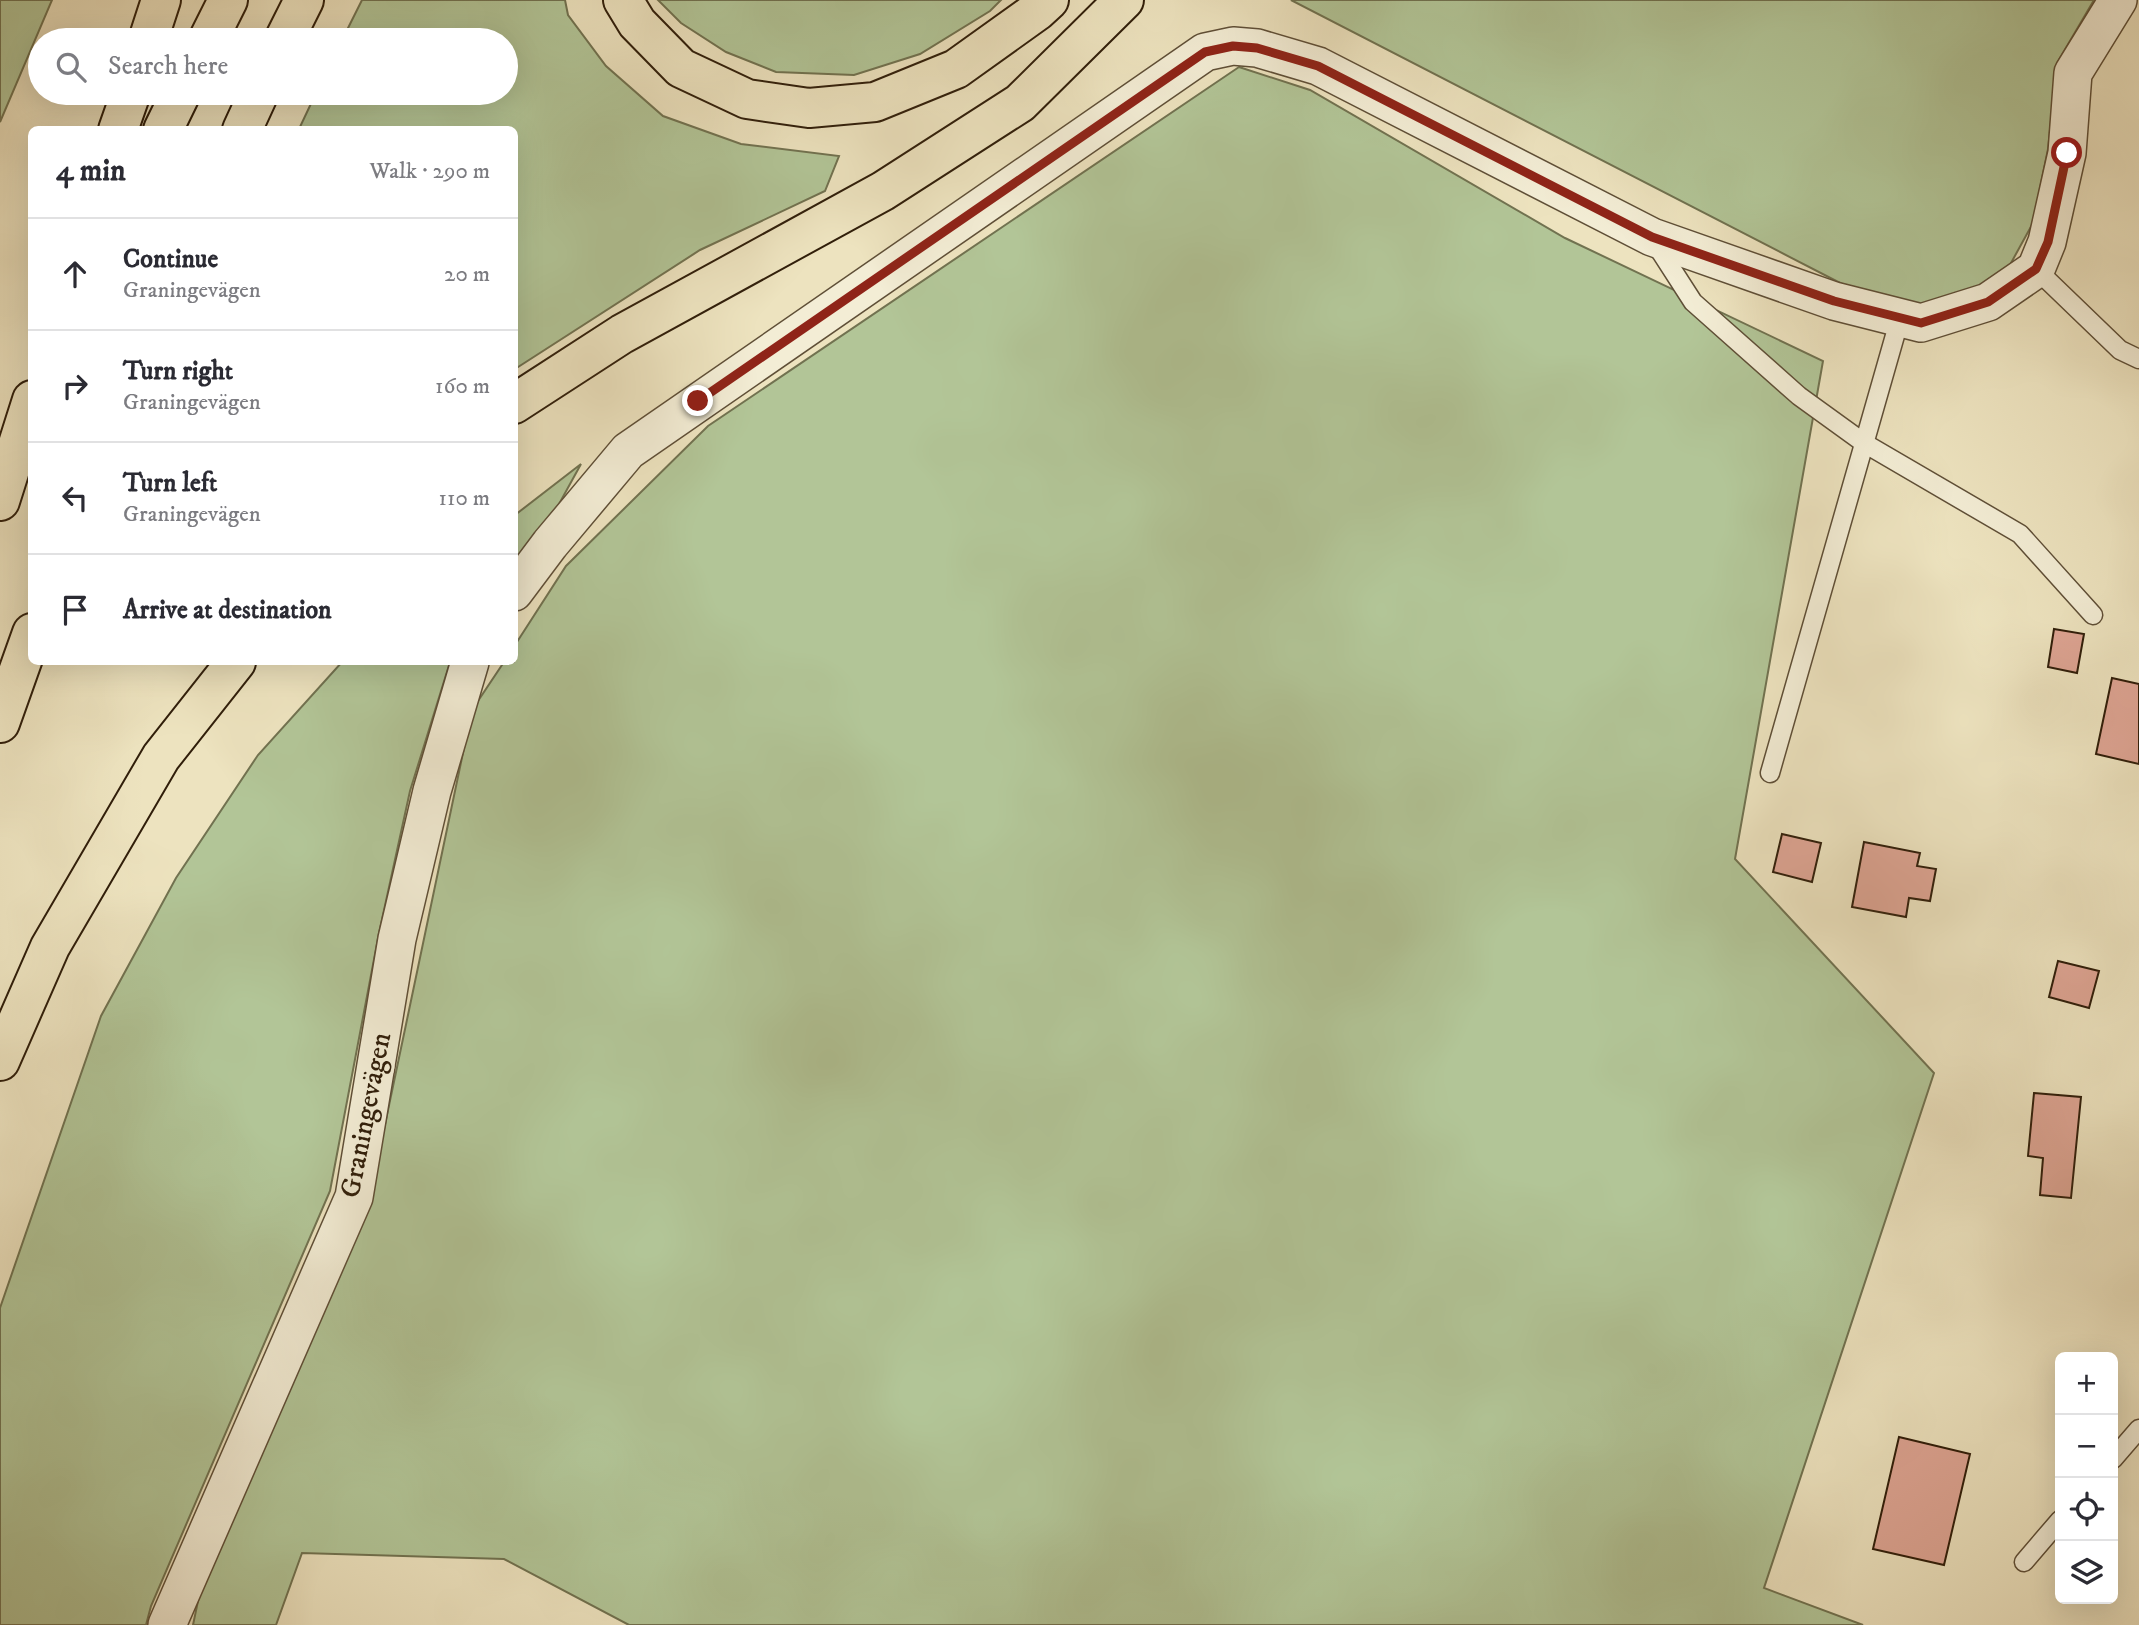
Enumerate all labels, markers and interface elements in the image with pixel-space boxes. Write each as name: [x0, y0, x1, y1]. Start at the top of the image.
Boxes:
search box: [28, 28, 518, 105]
icon: search: [52, 48, 90, 86]
text: Search here: [108, 50, 228, 83]
route start: [2051, 137, 2082, 168]
text: 4 min: [56, 153, 126, 190]
text: Walk · 290 m: [369, 157, 490, 186]
text: Continue: [123, 243, 218, 276]
icon: ahead: [56, 255, 94, 293]
text: 20 m: [444, 260, 490, 289]
text: Graningevägen: [123, 276, 261, 305]
text: Turn right: [123, 355, 233, 388]
icon: right: [56, 367, 94, 405]
text: 160 m: [435, 372, 490, 401]
route end: [682, 385, 713, 416]
text: Graningevägen: [123, 388, 261, 417]
text: Turn left: [123, 467, 217, 500]
icon: left: [56, 479, 94, 517]
text: 110 m: [439, 484, 490, 513]
text: Graningevägen: [123, 500, 261, 529]
icon: arrive: [56, 591, 94, 629]
text: Arrive at destination: [123, 594, 332, 627]
street label: Graningevägen: [333, 1029, 399, 1201]
map controls: [2055, 1352, 2118, 1604]
button: +: [2055, 1352, 2118, 1415]
button: −: [2055, 1415, 2118, 1478]
button: locate: [2055, 1478, 2118, 1541]
button: layers: [2055, 1541, 2118, 1604]

